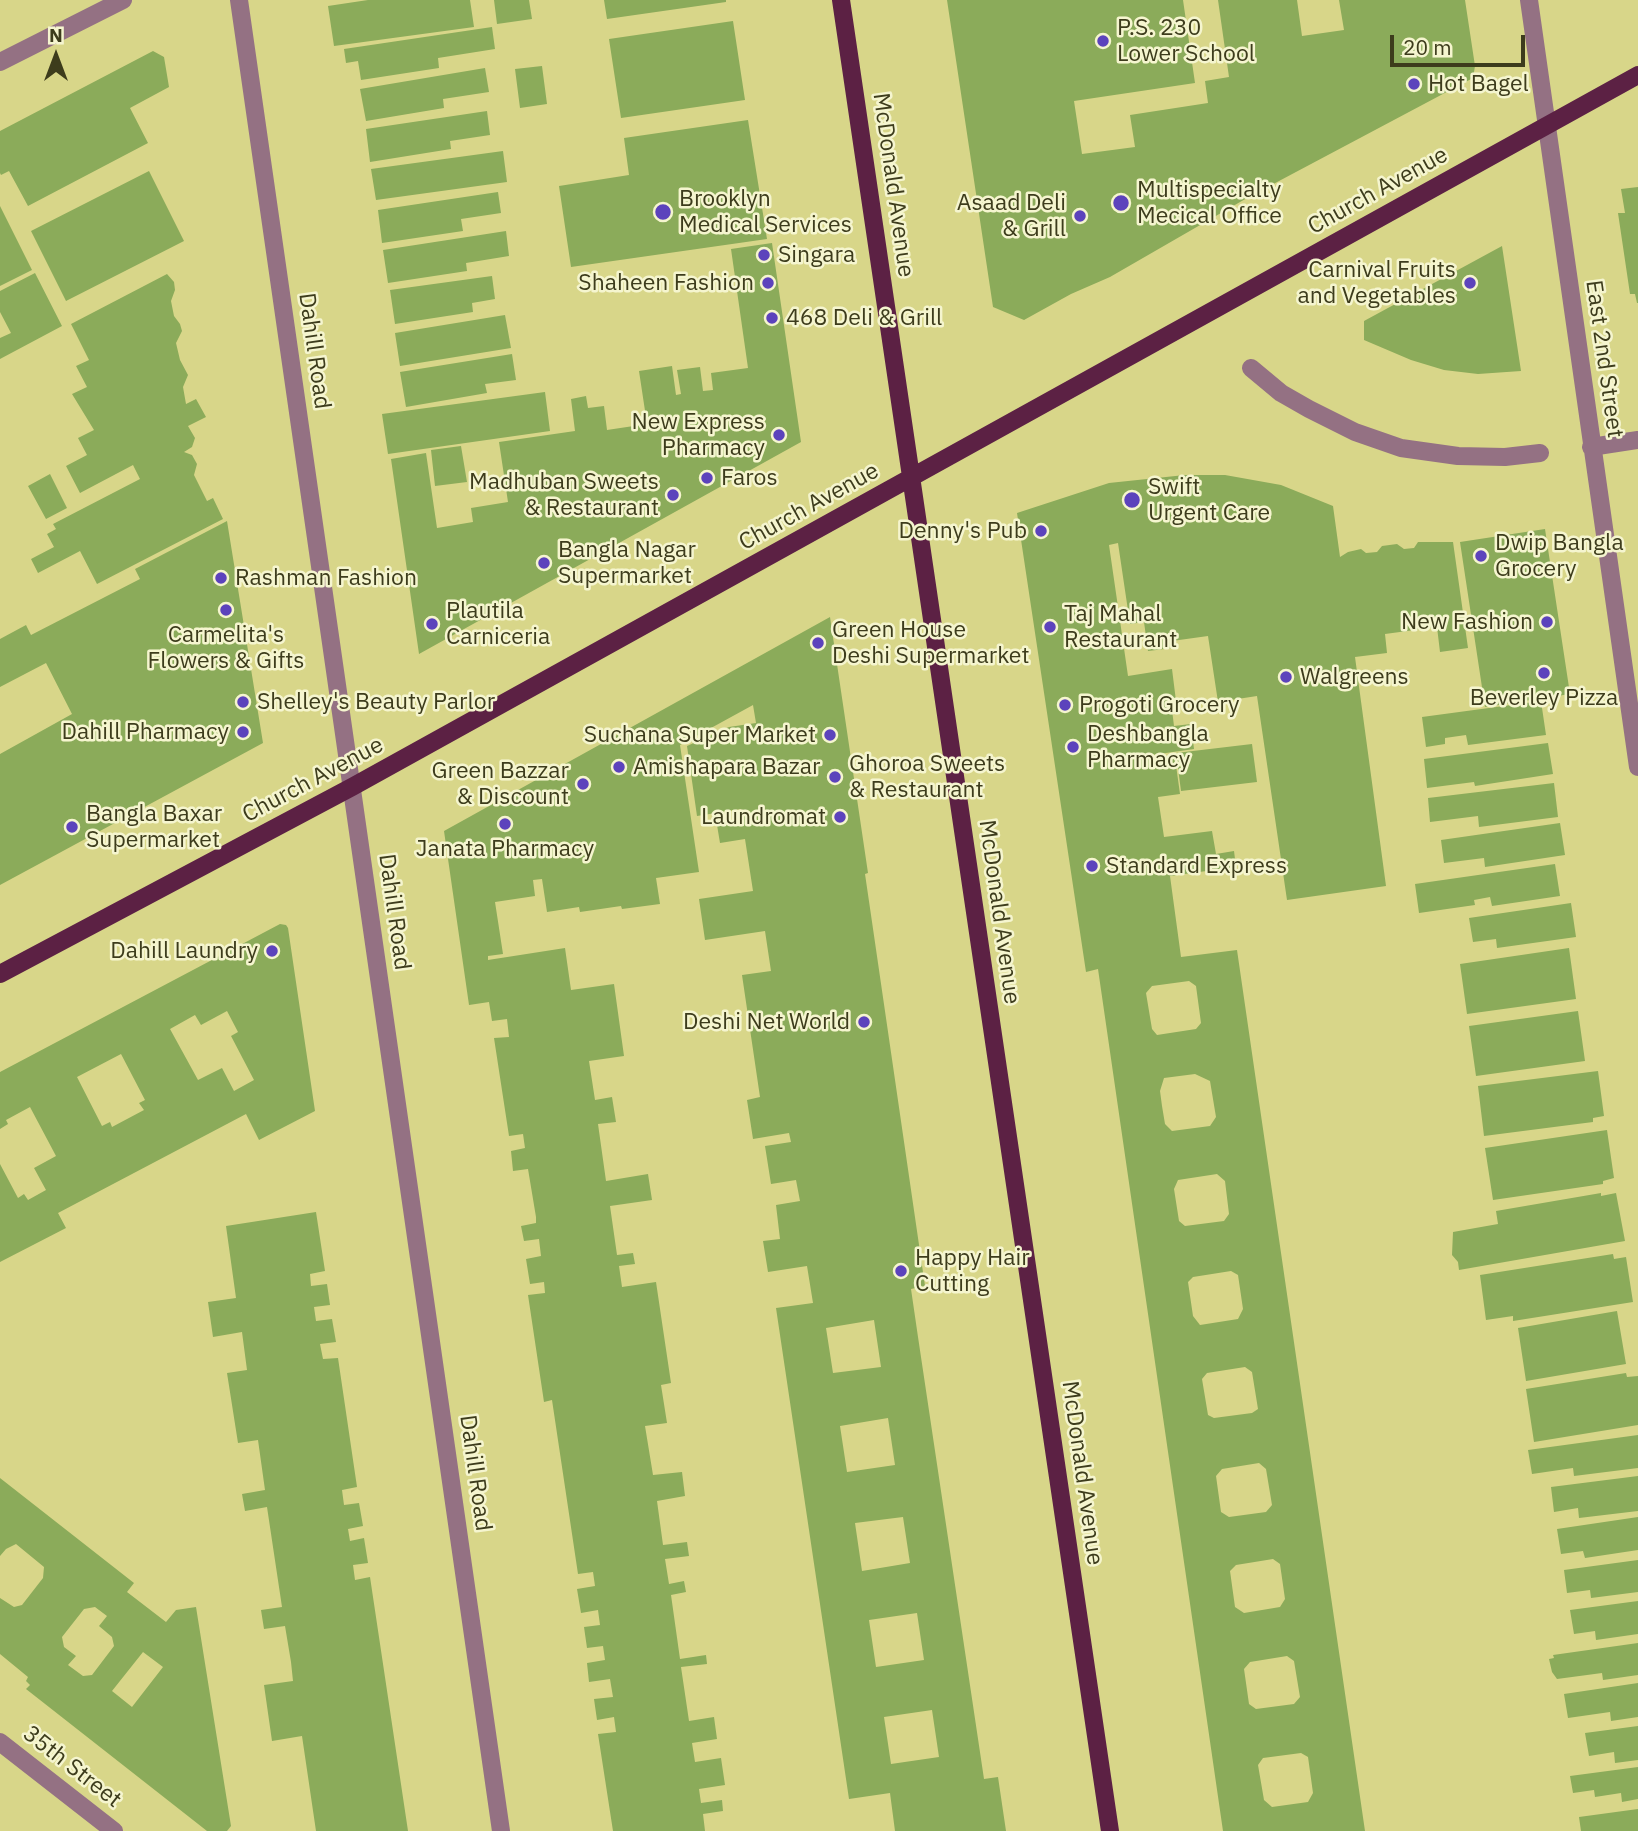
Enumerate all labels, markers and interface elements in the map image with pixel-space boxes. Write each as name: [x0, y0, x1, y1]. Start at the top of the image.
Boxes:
place label: P.S. 230 Lower School: [1117, 14, 1255, 68]
north arrow: [21, 21, 91, 91]
scale bar: [1393, 21, 1528, 65]
text: N: [49, 23, 63, 47]
marker: P.S. 230 Lower School: [1095, 33, 1111, 49]
text: 20 m: [1403, 33, 1452, 61]
place label: Hot Bagel: [1428, 70, 1529, 98]
marker: Hot Bagel: [1406, 76, 1422, 92]
street label: McDonald Avenue: [866, 91, 920, 279]
street label: Church Avenue: [1303, 141, 1453, 241]
place label: Multispecialty Mecical Office: [1137, 176, 1282, 230]
place label: Brooklyn Medical Services: [679, 185, 852, 239]
place label: Asaad Deli & Grill: [957, 189, 1066, 243]
marker: Multispecialty Mecical Office: [1111, 193, 1131, 213]
marker: Brooklyn Medical Services: [653, 202, 673, 222]
marker: Asaad Deli & Grill: [1072, 208, 1088, 224]
place label: Singara: [778, 241, 855, 269]
marker: Singara: [756, 247, 772, 263]
place label: Carnival Fruits and Vegetables: [1298, 256, 1456, 310]
place label: Shaheen Fashion: [578, 269, 754, 297]
marker: Shaheen Fashion: [760, 275, 776, 291]
marker: Carnival Fruits and Vegetables: [1462, 275, 1478, 291]
street label: East 2nd Street: [1579, 278, 1629, 440]
street label: Dahill Road: [292, 291, 336, 411]
place label: 468 Deli & Grill: [786, 304, 942, 332]
marker: 468 Deli & Grill: [764, 310, 780, 326]
place label: New Express Pharmacy: [632, 408, 765, 462]
marker: New Express Pharmacy: [771, 427, 787, 443]
street label: Church Avenue: [734, 457, 884, 557]
place label: Faros: [721, 464, 778, 492]
place label: Madhuban Sweets & Restaurant: [469, 468, 659, 522]
marker: Faros: [699, 470, 715, 486]
place label: Swift Urgent Care: [1148, 473, 1270, 527]
marker: Madhuban Sweets & Restaurant: [665, 487, 681, 503]
marker: Swift Urgent Care: [1122, 490, 1142, 510]
place label: Denny's Pub: [899, 517, 1027, 545]
marker: Denny's Pub: [1033, 523, 1049, 539]
place label: Dwip Bangla Grocery: [1495, 529, 1624, 583]
place label: Bangla Nagar Supermarket: [558, 536, 696, 590]
marker: Dwip Bangla Grocery: [1473, 548, 1489, 564]
marker: Bangla Nagar Supermarket: [536, 555, 552, 571]
place label: Rashman Fashion: [235, 564, 417, 592]
marker: Rashman Fashion: [213, 570, 229, 586]
place label: Plautila Carniceria: [446, 597, 550, 651]
place label: Taj Mahal Restaurant: [1064, 600, 1177, 654]
marker: Carmelita's Flowers & Gifts: [218, 602, 234, 618]
place label: New Fashion: [1401, 608, 1533, 636]
marker: New Fashion: [1539, 614, 1555, 630]
marker: Plautila Carniceria: [424, 616, 440, 632]
place label: Green House Deshi Supermarket: [832, 616, 1030, 670]
marker: Taj Mahal Restaurant: [1042, 619, 1058, 635]
place label: Carmelita's Flowers & Gifts: [148, 621, 304, 675]
marker: Green House Deshi Supermarket: [810, 635, 826, 651]
place label: Walgreens: [1300, 663, 1409, 691]
marker: Beverley Pizza: [1536, 665, 1552, 681]
marker: Walgreens: [1278, 669, 1294, 685]
place label: Beverley Pizza: [1470, 684, 1618, 712]
place label: Shelley's Beauty Parlor: [257, 688, 495, 716]
place label: Progoti Grocery: [1079, 691, 1239, 719]
marker: Shelley's Beauty Parlor: [235, 694, 251, 710]
marker: Progoti Grocery: [1057, 697, 1073, 713]
place label: Dahill Pharmacy: [62, 718, 229, 746]
place label: Deshbangla Pharmacy: [1087, 720, 1209, 774]
place label: Suchana Super Market: [584, 721, 816, 749]
marker: Dahill Pharmacy: [235, 724, 251, 740]
marker: Suchana Super Market: [822, 727, 838, 743]
street label: Church Avenue: [238, 731, 388, 829]
marker: Deshbangla Pharmacy: [1065, 739, 1081, 755]
place label: Ghoroa Sweets & Restaurant: [849, 750, 1005, 804]
place label: Amishapara Bazar: [633, 753, 820, 781]
place label: Green Bazzar & Discount: [432, 757, 569, 811]
marker: Amishapara Bazar: [611, 759, 627, 775]
marker: Ghoroa Sweets & Restaurant: [827, 769, 843, 785]
marker: Green Bazzar & Discount: [575, 776, 591, 792]
place label: Bangla Baxar Supermarket: [86, 800, 222, 854]
place label: Laundromat: [701, 803, 826, 831]
marker: Laundromat: [832, 809, 848, 825]
marker: Janata Pharmacy: [497, 816, 513, 832]
street label: McDonald Avenue: [972, 818, 1026, 1006]
marker: Bangla Baxar Supermarket: [64, 819, 80, 835]
place label: Janata Pharmacy: [416, 835, 594, 863]
street label: Dahill Road: [372, 852, 416, 972]
place label: Standard Express: [1106, 852, 1287, 880]
marker: Standard Express: [1084, 858, 1100, 874]
place label: Dahill Laundry: [110, 937, 258, 965]
marker: Dahill Laundry: [264, 943, 280, 959]
place label: Deshi Net World: [683, 1008, 850, 1036]
marker: Deshi Net World: [856, 1014, 872, 1030]
place label: Happy Hair Cutting: [915, 1244, 1030, 1298]
marker: Happy Hair Cutting: [893, 1263, 909, 1279]
street label: McDonald Avenue: [1055, 1379, 1109, 1567]
street label: Dahill Road: [453, 1413, 497, 1533]
street label: 35th Street: [17, 1720, 127, 1814]

